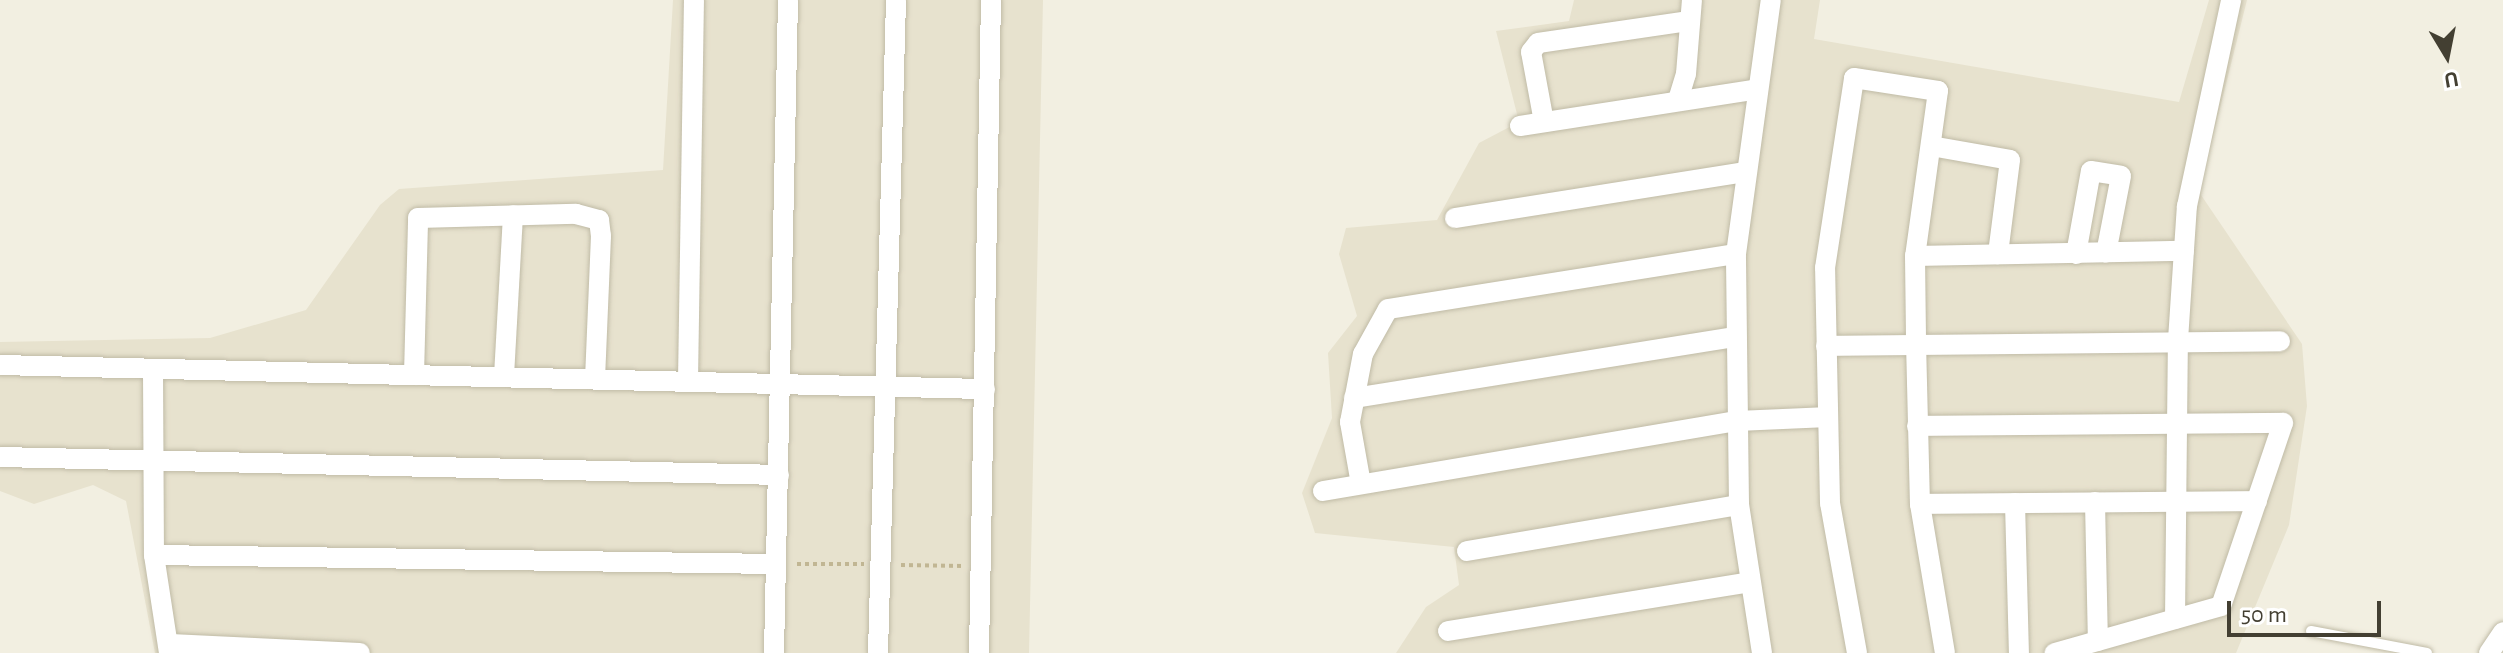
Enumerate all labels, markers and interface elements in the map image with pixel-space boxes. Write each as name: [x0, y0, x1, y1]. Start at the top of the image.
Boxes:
north arrow: [2407, 16, 2487, 96]
text: U: [2442, 68, 2460, 92]
scale bar: [2231, 585, 2385, 635]
text: 50 m: [2241, 603, 2287, 627]

